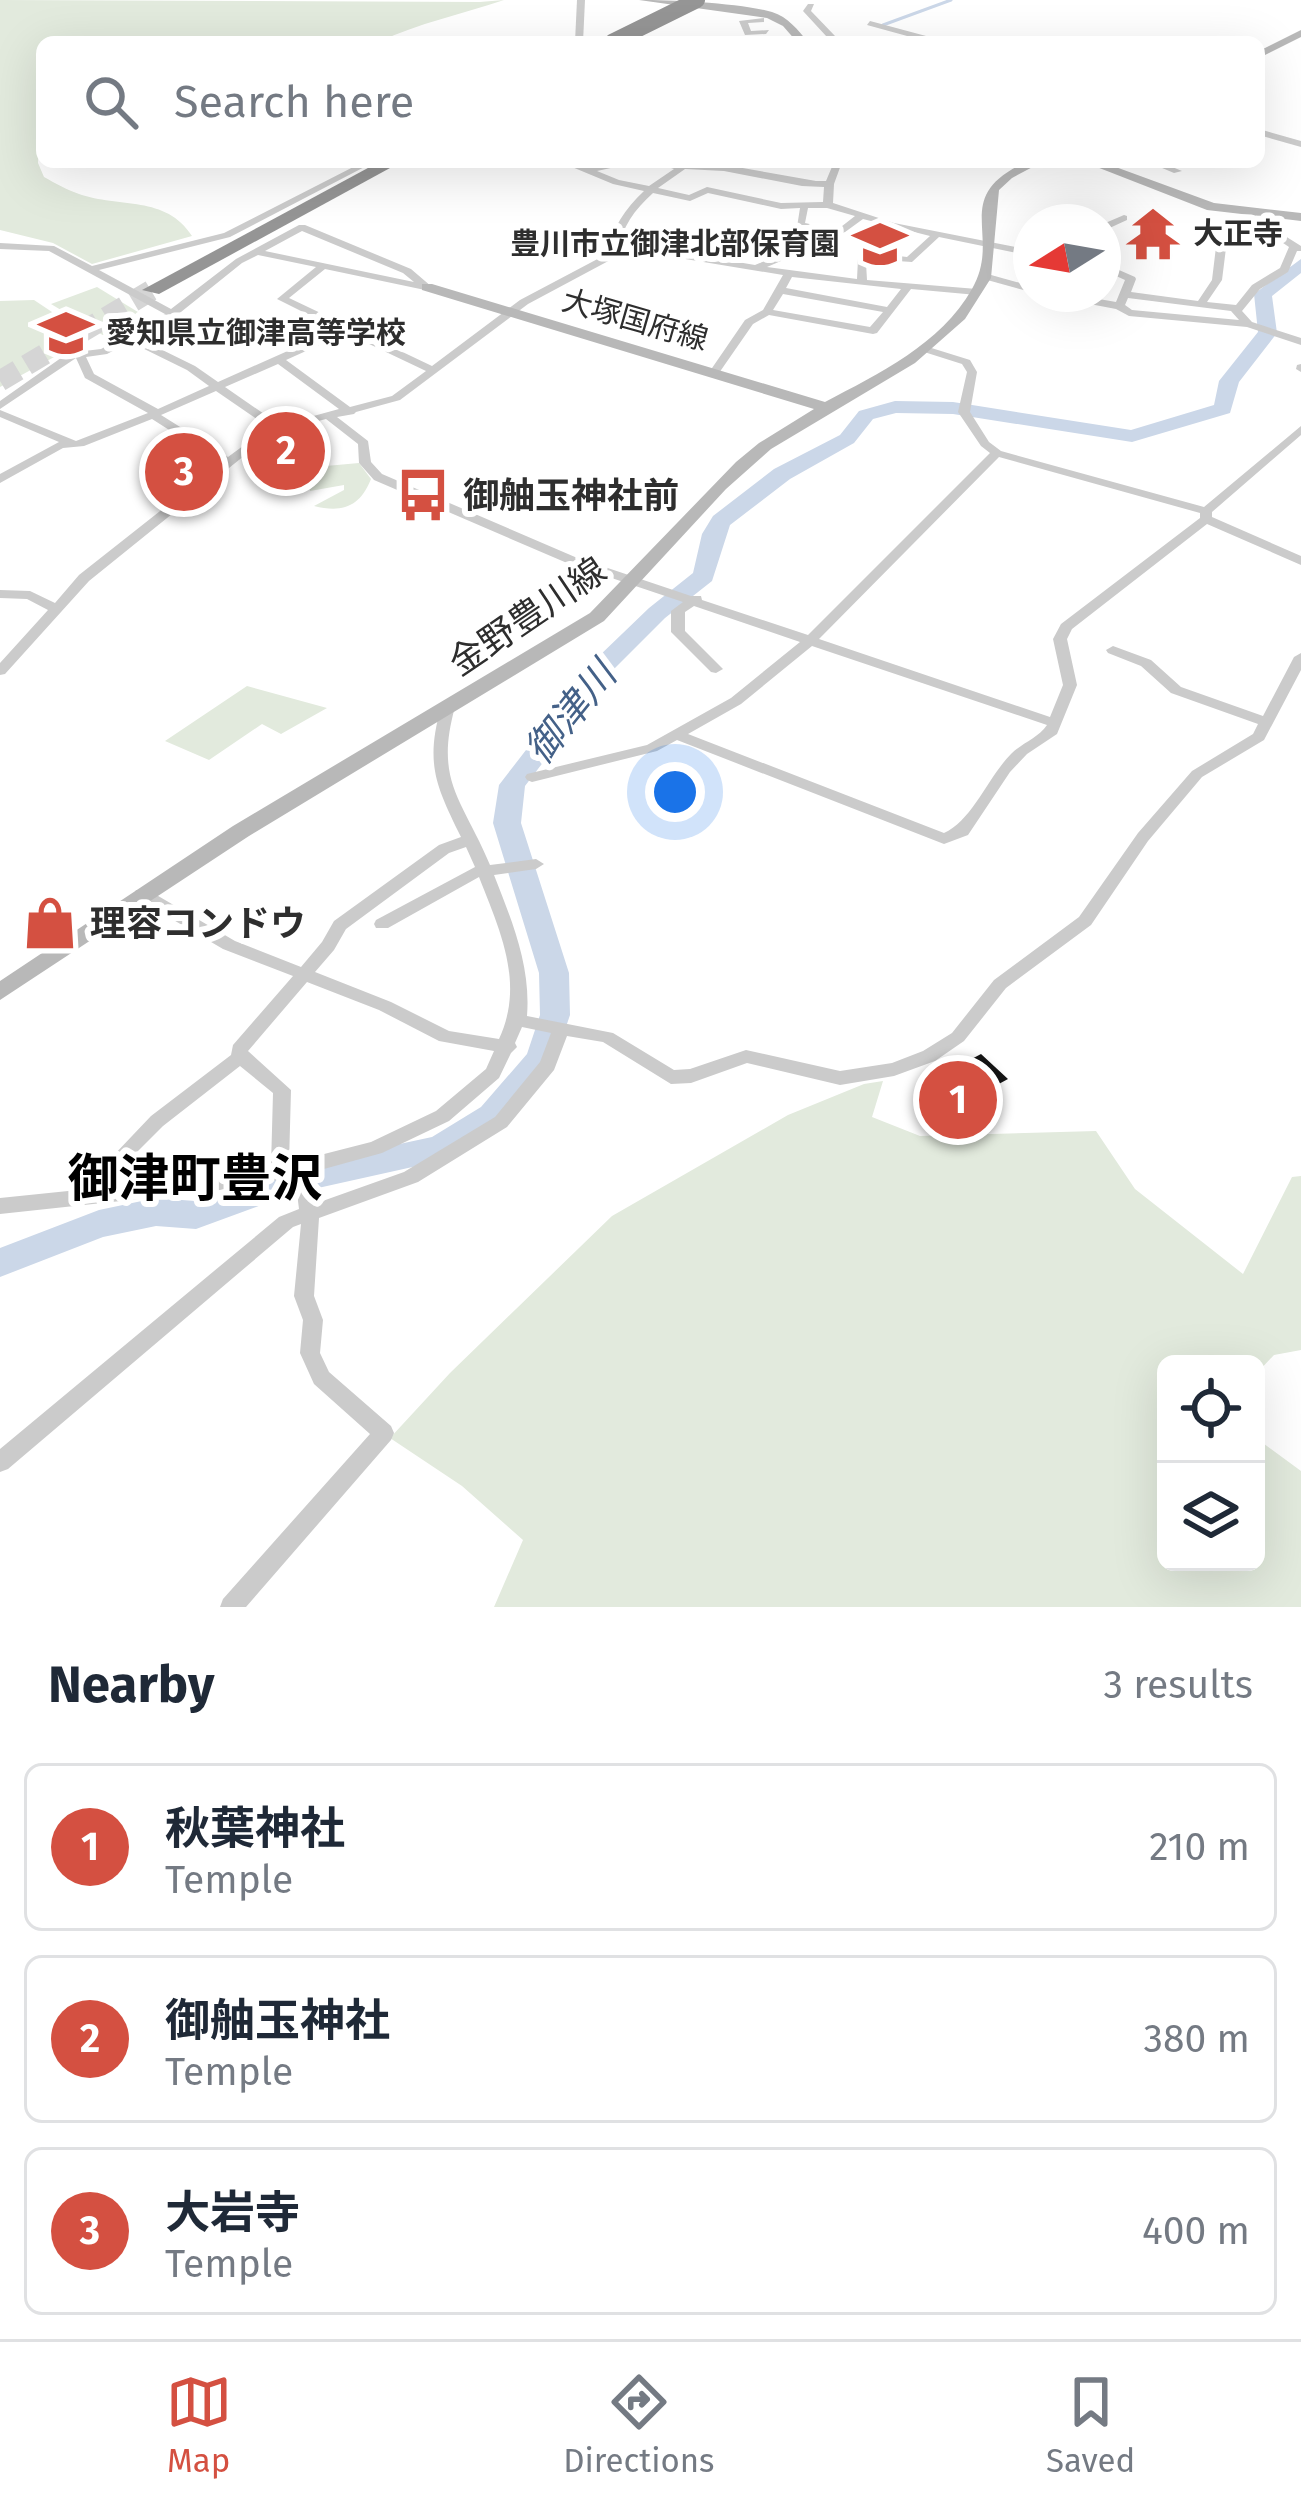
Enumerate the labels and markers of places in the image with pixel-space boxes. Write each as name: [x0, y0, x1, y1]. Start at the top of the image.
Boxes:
temple icon: 大正寺: [1124, 205, 1182, 263]
school or university icon: 豊川市立御津北部保育園: [851, 215, 909, 273]
place label: 大正寺: [1193, 216, 1283, 252]
place label: 豊川市立御津北部保育園: [510, 226, 840, 262]
school or university icon: 愛知県立御津高等学校: [37, 304, 95, 362]
place label: 愛知県立御津高等学校: [106, 315, 406, 351]
pin: 2: [247, 406, 325, 496]
pin: 3: [145, 427, 223, 517]
bus stop icon: 御舳玉神社前: [394, 466, 452, 524]
place label: 御舳玉神社前: [463, 474, 679, 518]
shop icon: 理容コンドウ: [21, 894, 79, 952]
place label: 理容コンドウ: [90, 902, 306, 946]
pin: 1: [919, 1055, 997, 1145]

